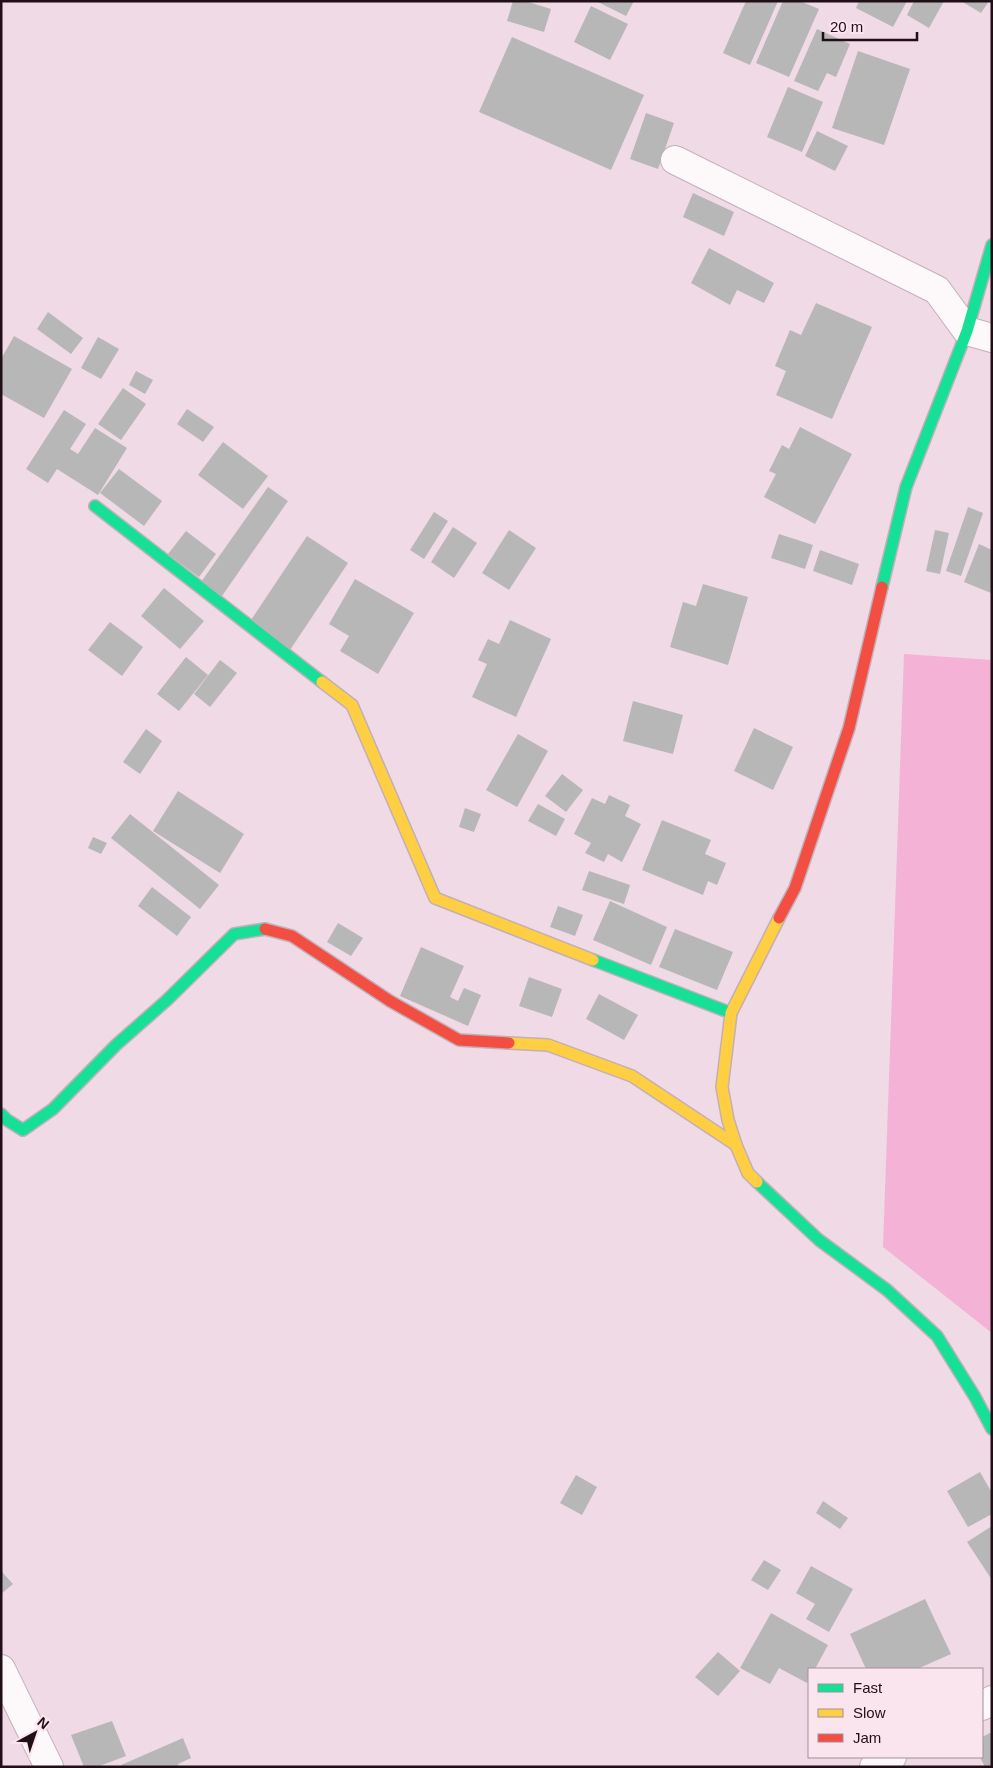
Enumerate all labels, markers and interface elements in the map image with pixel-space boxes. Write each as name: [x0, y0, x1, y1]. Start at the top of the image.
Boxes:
scale bar: [823, 10, 917, 42]
text: 20 m: [830, 18, 863, 35]
legend: [808, 1668, 983, 1758]
text: Fast: [853, 1679, 883, 1696]
text: Slow: [853, 1704, 886, 1721]
north arrow: [10, 1708, 60, 1758]
text: N: [34, 1714, 52, 1732]
text: Jam: [853, 1729, 881, 1746]

